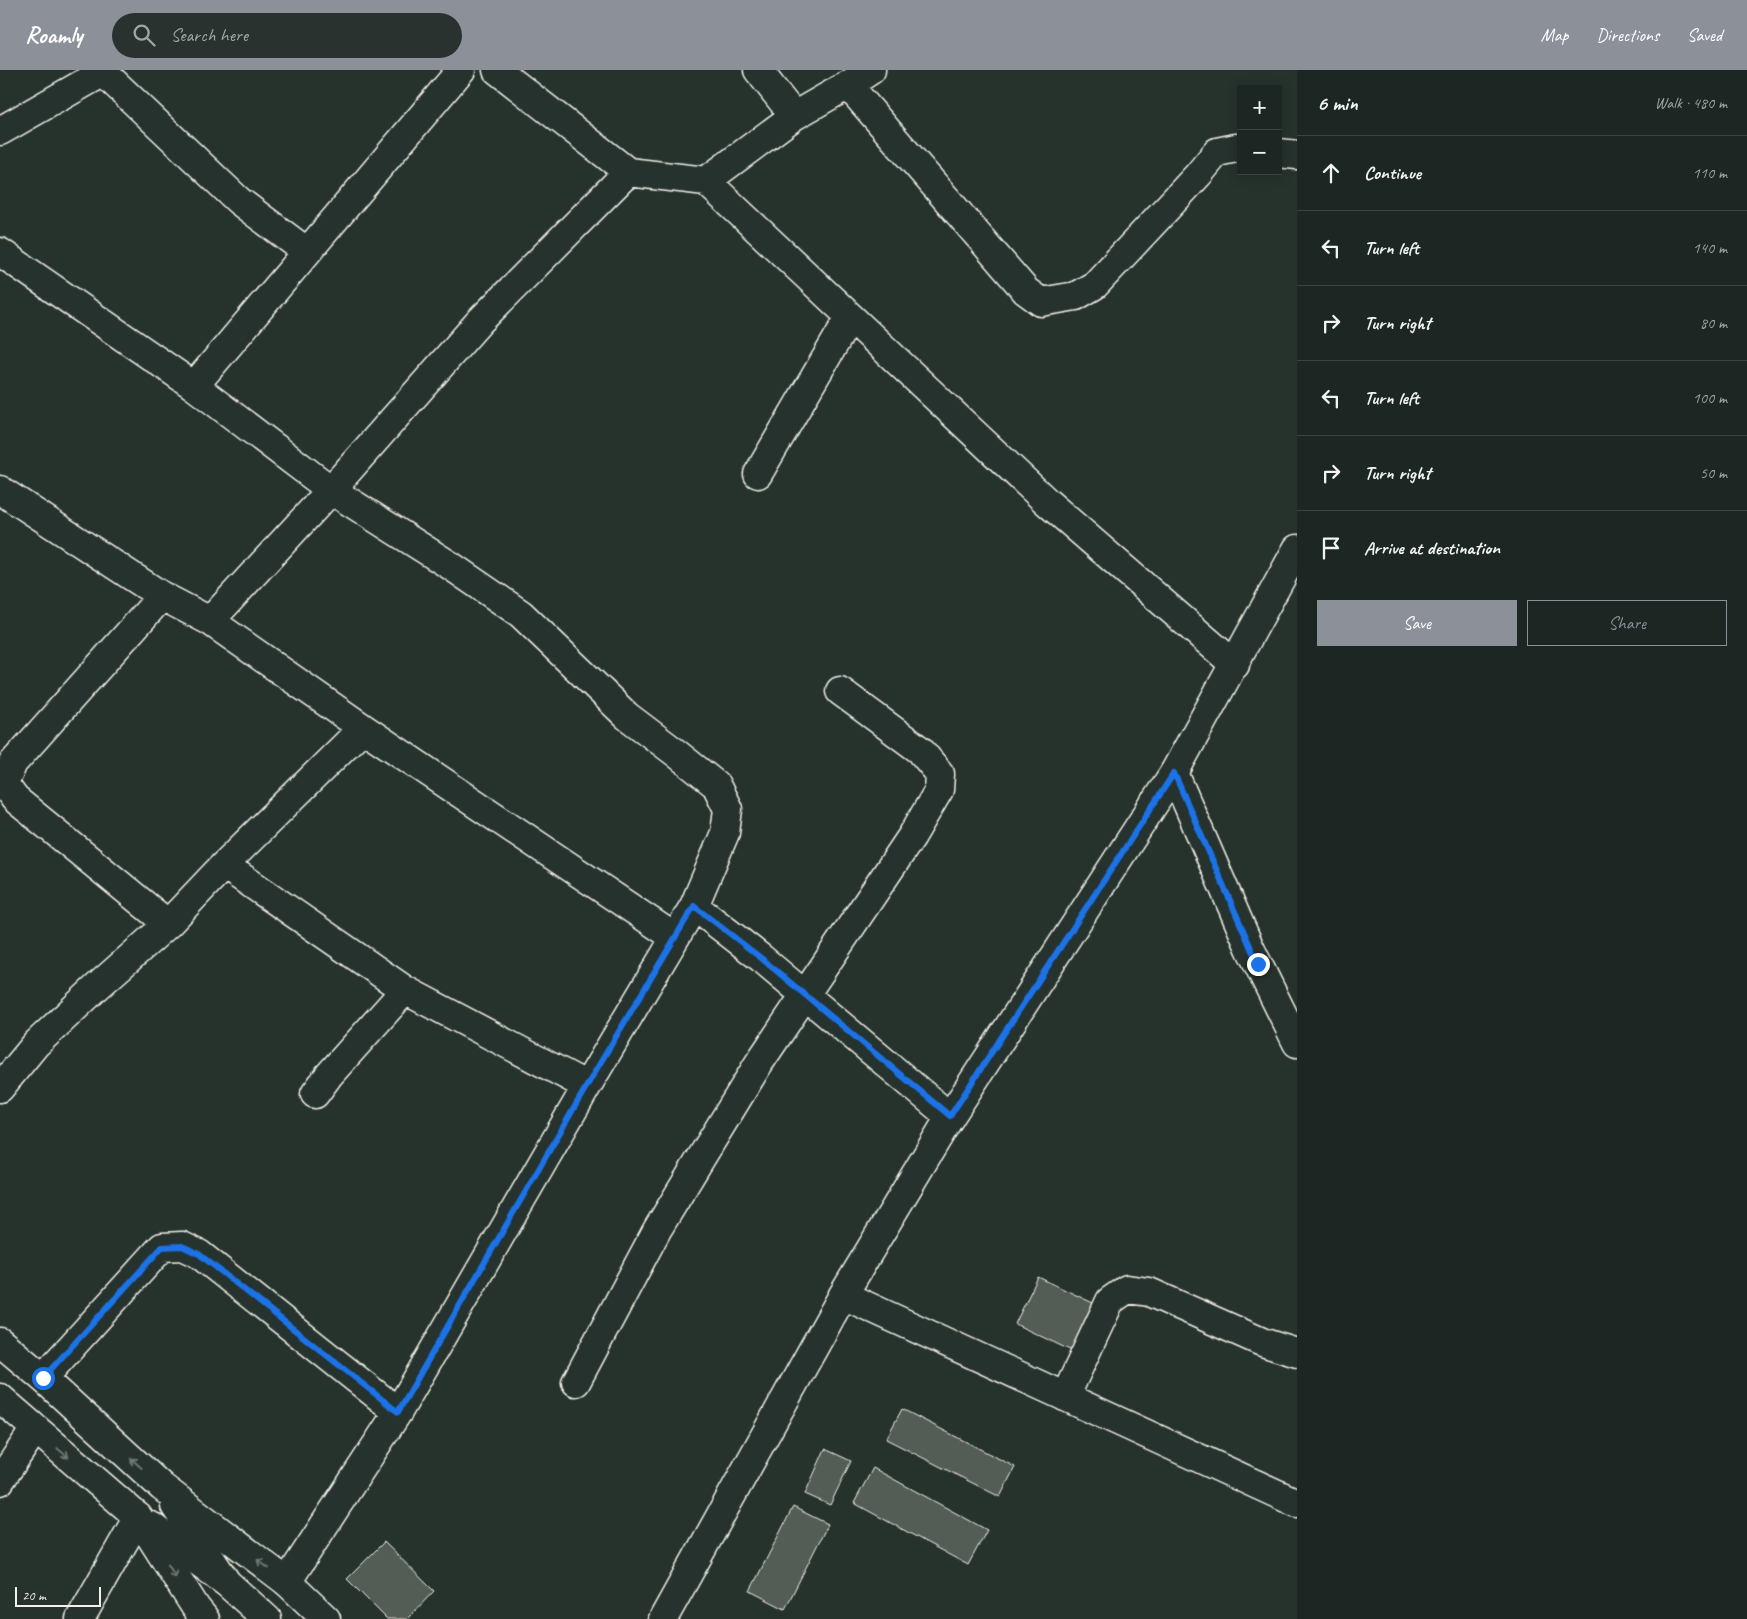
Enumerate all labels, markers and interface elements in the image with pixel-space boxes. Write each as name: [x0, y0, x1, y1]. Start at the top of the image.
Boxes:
search box: [112, 13, 462, 58]
text: Roamly: [25, 20, 82, 50]
icon: search: [130, 21, 158, 49]
text: Search here: [170, 23, 248, 47]
text: Map: [1541, 24, 1568, 46]
text: Directions: [1596, 24, 1659, 46]
text: Saved: [1687, 24, 1722, 46]
map controls: [1237, 85, 1282, 175]
button: +: [1237, 85, 1282, 130]
text: 6 min: [1317, 90, 1358, 116]
text: Walk · 480 m: [1655, 93, 1727, 113]
button: −: [1237, 130, 1282, 175]
icon: ahead: [1317, 159, 1345, 187]
text: Continue: [1364, 161, 1421, 185]
text: 110 m: [1693, 163, 1727, 183]
icon: left: [1317, 234, 1345, 262]
text: Turn left: [1364, 236, 1419, 260]
text: 140 m: [1693, 238, 1727, 258]
icon: right: [1317, 309, 1345, 337]
text: Turn right: [1364, 311, 1431, 335]
text: 80 m: [1700, 313, 1727, 333]
icon: left: [1317, 384, 1345, 412]
text: Turn left: [1364, 386, 1419, 410]
text: 100 m: [1693, 388, 1727, 408]
icon: right: [1317, 459, 1345, 487]
text: Turn right: [1364, 461, 1431, 485]
text: 50 m: [1700, 463, 1727, 483]
icon: arrive: [1317, 534, 1345, 562]
text: Arrive at destination: [1364, 536, 1500, 560]
button: Save: [1317, 600, 1517, 646]
button: Share: [1527, 600, 1727, 646]
route end: [1247, 953, 1270, 976]
route start: [32, 1367, 55, 1390]
one-way arrow: [57, 1447, 70, 1459]
one-way arrow: [130, 1457, 143, 1469]
one-way arrow: [256, 1559, 270, 1569]
one-way arrow: [167, 1564, 178, 1578]
scale bar: [15, 1584, 101, 1607]
text: 20 m: [22, 1587, 46, 1604]

